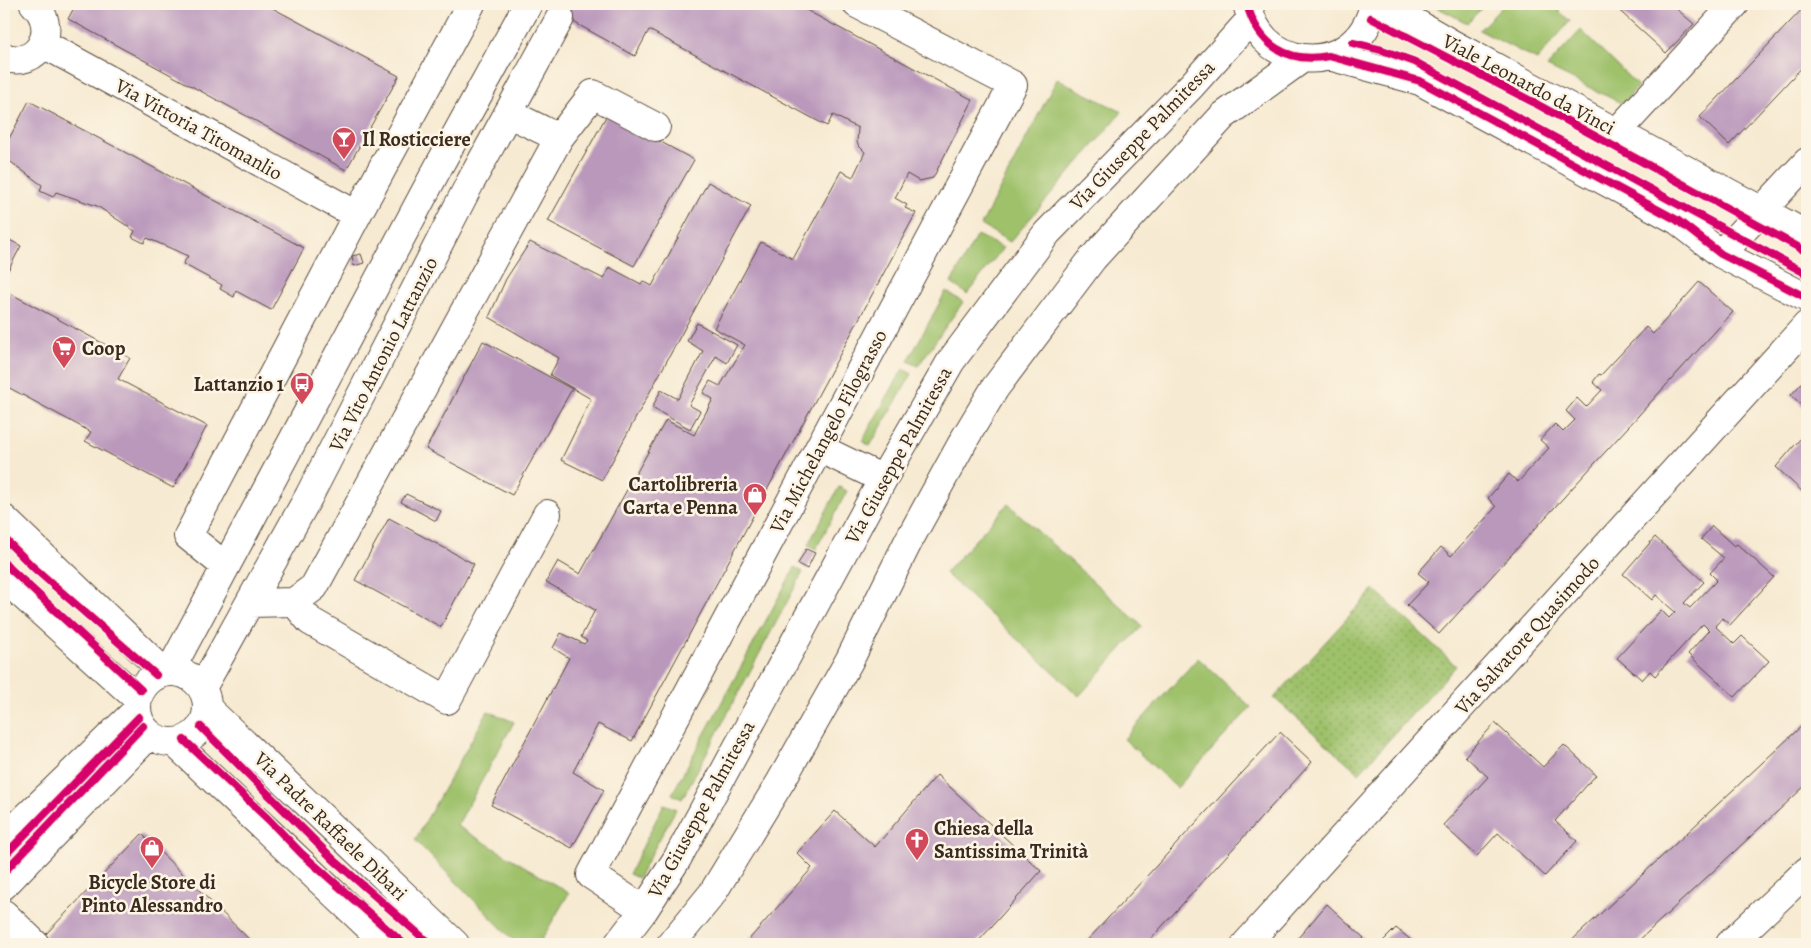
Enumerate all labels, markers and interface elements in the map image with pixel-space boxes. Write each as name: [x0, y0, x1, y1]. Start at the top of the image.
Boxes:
street label: Viale Leonardo da Vinci: [1437, 27, 1620, 141]
street label: Via Giuseppe Palmitessa: [1063, 54, 1222, 217]
street label: Via Vittoria Titomanlio: [110, 72, 287, 187]
bar icon: Il Rosticciere: [331, 126, 357, 160]
place label: Il Rosticciere: [362, 126, 471, 153]
street label: Via Vito Antonio Lattanzio: [322, 252, 444, 457]
street label: Via Michelangelo Filograsso: [763, 325, 894, 539]
supermarket icon: Coop: [51, 335, 77, 369]
place label: Coop: [82, 335, 126, 362]
street label: Via Giuseppe Palmitessa: [838, 361, 959, 550]
place label: Lattanzio 1: [194, 371, 284, 398]
bus stop icon: Lattanzio 1: [289, 371, 315, 405]
place label: Cartolibreria Carta e Penna: [623, 471, 738, 521]
shop icon: Cartolibreria Carta e Penna: [742, 482, 768, 516]
street label: Via Salvatore Quasimodo: [1448, 550, 1606, 721]
street label: Via Giuseppe Palmitessa: [641, 715, 762, 904]
street label: Via Padre Raffaele Dibari: [247, 745, 413, 907]
place label: Chiesa della Santissima Trinità: [934, 815, 1089, 865]
church icon: Chiesa della Santissima Trinità: [904, 827, 930, 861]
shop icon: Bicycle Store di Pinto Alessandro: [139, 835, 165, 869]
place label: Bicycle Store di Pinto Alessandro: [81, 869, 223, 919]

